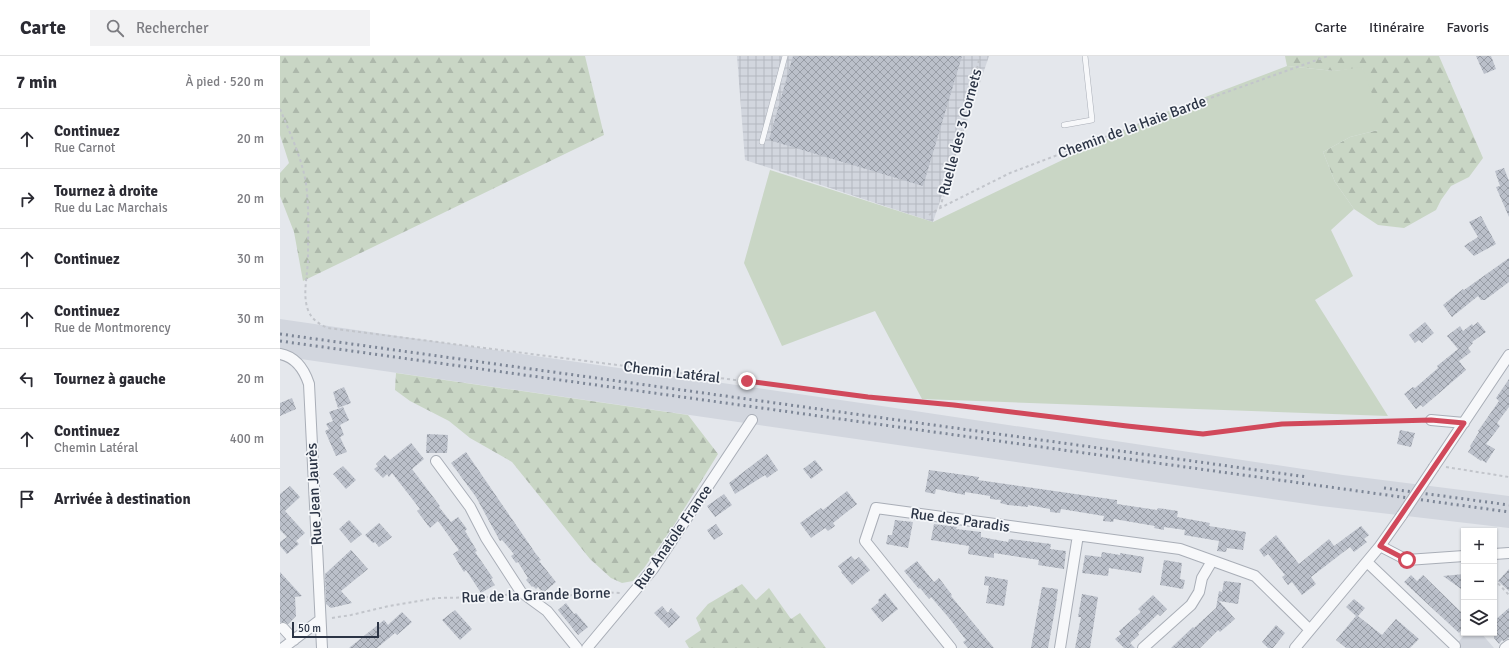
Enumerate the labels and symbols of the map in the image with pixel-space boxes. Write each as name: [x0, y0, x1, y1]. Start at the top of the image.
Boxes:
street label: Ruelle des 3 Cornets: [934, 66, 986, 197]
street label: Chemin de la Haie Barde: [1055, 92, 1209, 162]
street label: Chemin Latéral: [623, 357, 721, 387]
route end: [738, 372, 756, 390]
street label: Rue Jean Jaurès: [302, 442, 326, 546]
street label: Rue Anatole France: [630, 481, 716, 593]
street label: Rue des Paradis: [909, 504, 1011, 536]
route start: [1398, 551, 1416, 569]
street label: Rue de la Grande Borne: [461, 583, 611, 607]
scale bar: [292, 620, 379, 639]

